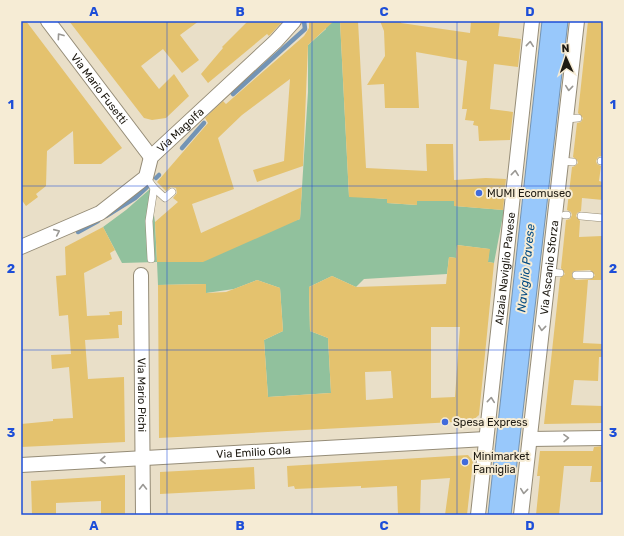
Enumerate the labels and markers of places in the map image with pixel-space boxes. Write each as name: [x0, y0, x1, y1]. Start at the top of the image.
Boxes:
place label: MUMI Ecomuseo: [487, 187, 571, 200]
marker: MUMI Ecomuseo: [474, 188, 484, 198]
place label: Spesa Express: [453, 416, 528, 429]
marker: Spesa Express: [440, 417, 450, 427]
place label: Minimarket Famiglia: [473, 450, 530, 476]
marker: Minimarket Famiglia: [460, 457, 470, 467]

